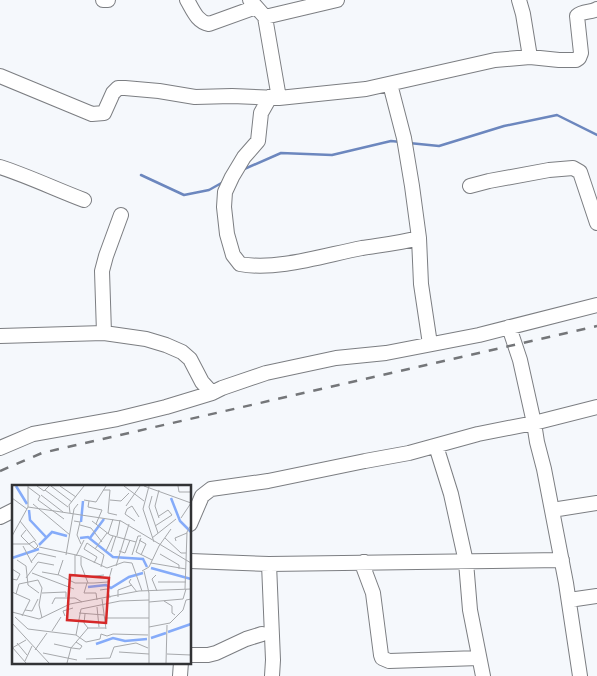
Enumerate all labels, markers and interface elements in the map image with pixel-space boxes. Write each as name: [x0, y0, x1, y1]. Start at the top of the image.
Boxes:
inset map: [12, 485, 191, 664]

